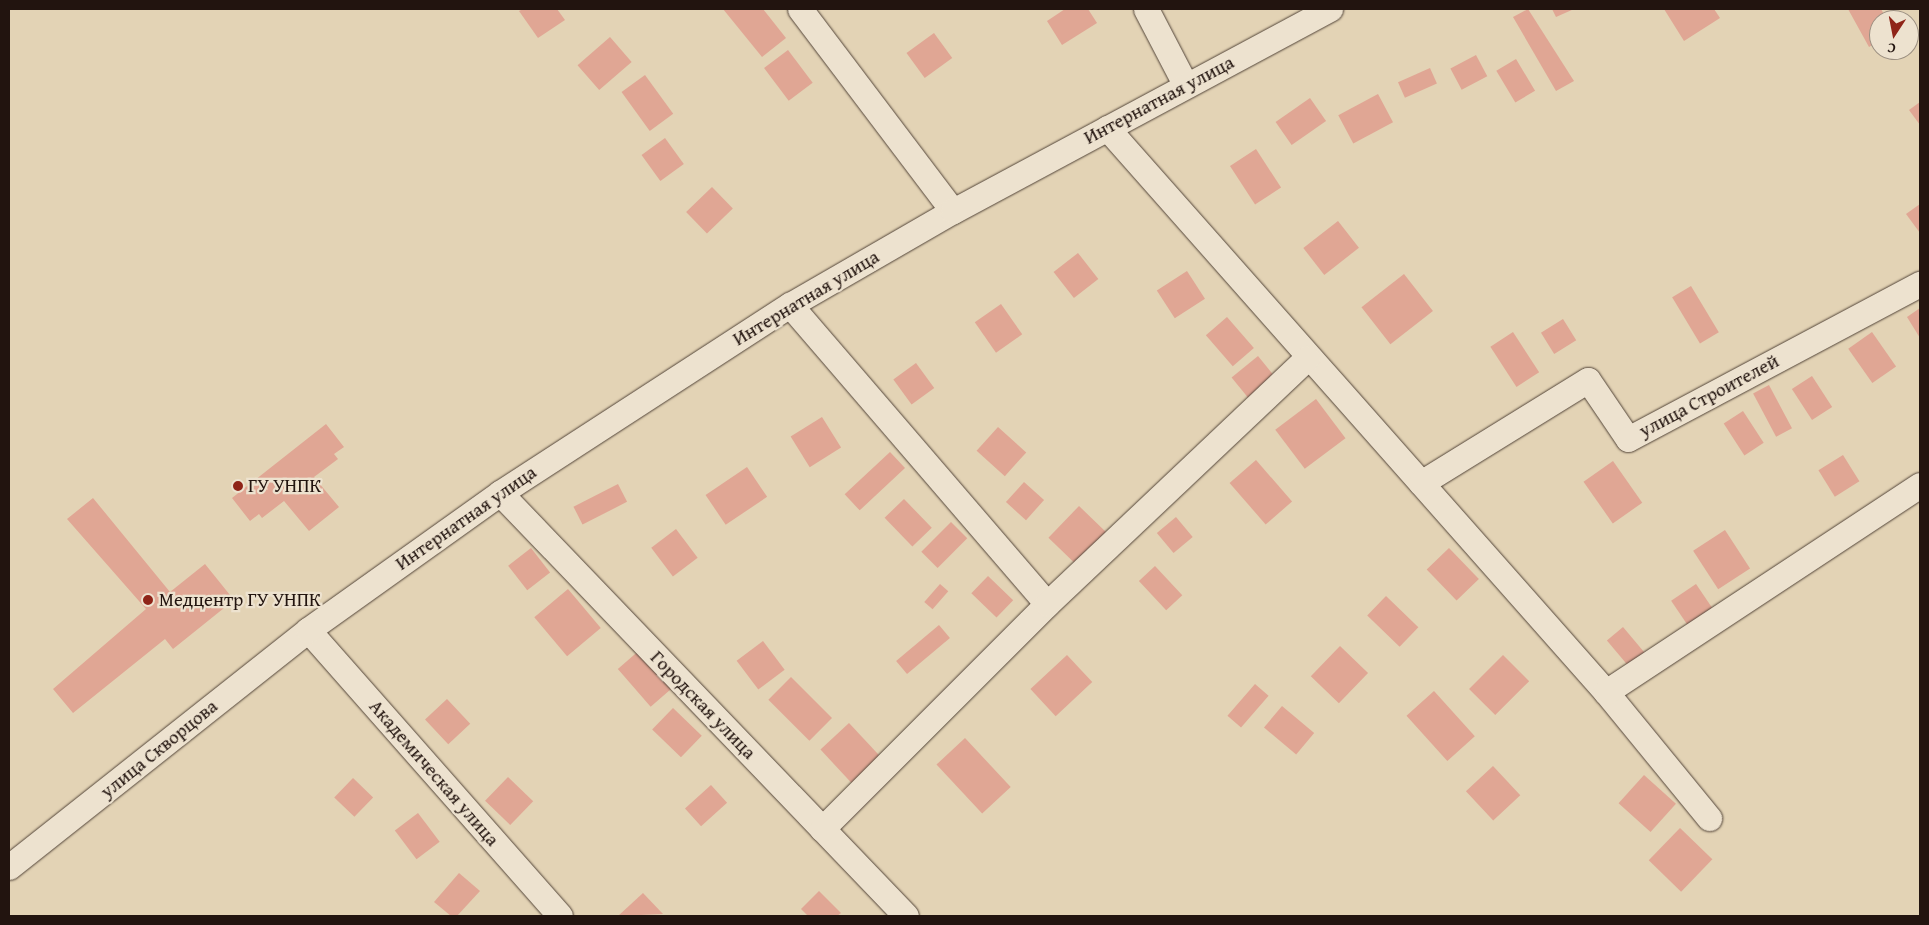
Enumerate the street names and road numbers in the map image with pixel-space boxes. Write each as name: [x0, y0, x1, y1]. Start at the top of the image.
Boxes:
street label: Интернатная улица: [1080, 51, 1238, 149]
street label: Интернатная улица: [729, 245, 883, 351]
street label: улица Строителей: [1635, 350, 1783, 442]
street label: Интернатная улица: [391, 461, 541, 575]
street label: Городская улица: [646, 646, 760, 764]
street label: улица Скворцова: [96, 695, 222, 803]
street label: Академическая улица: [364, 695, 504, 851]

